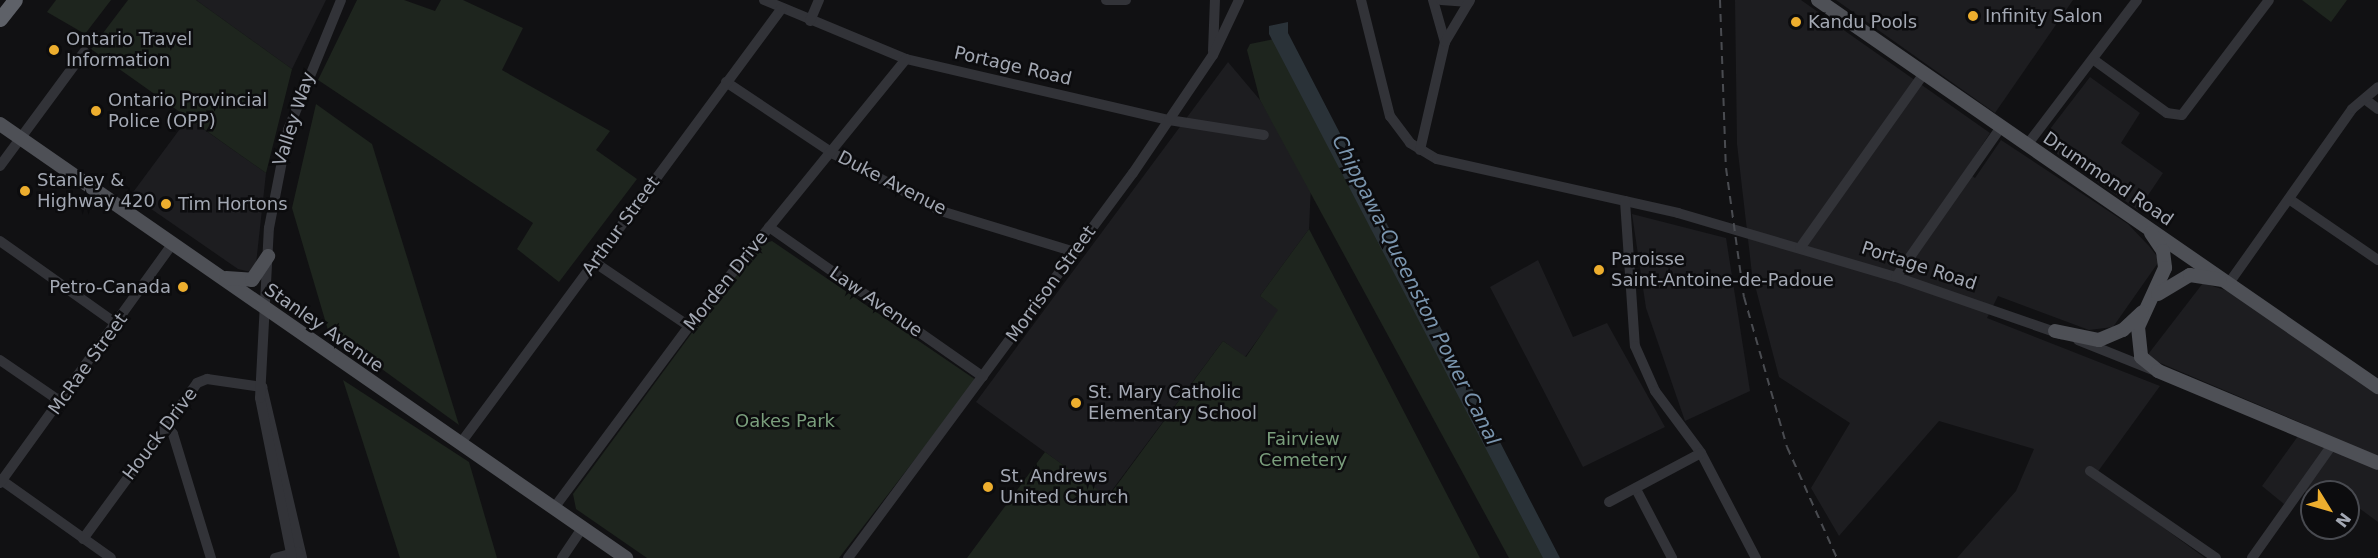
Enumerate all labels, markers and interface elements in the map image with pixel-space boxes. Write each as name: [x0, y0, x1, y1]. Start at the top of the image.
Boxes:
place label: Infinity Salon: [1985, 5, 2103, 27]
marker: Infinity Salon: [1966, 9, 1980, 23]
place label: Kandu Pools: [1808, 11, 1917, 33]
marker: Kandu Pools: [1789, 15, 1803, 29]
place label: Ontario Travel Information: [66, 29, 192, 72]
street label: Portage Road: [952, 42, 1074, 90]
marker: Ontario Travel Information: [47, 43, 61, 57]
street label: Valley Way: [269, 69, 319, 169]
place label: Ontario Provincial Police (OPP): [108, 90, 267, 132]
marker: Ontario Provincial Police (OPP): [89, 104, 103, 118]
street label: Drummond Road: [2039, 127, 2177, 231]
water label: Chippawa-Queenston Power Canal: [1327, 131, 1505, 449]
street label: Duke Avenue: [834, 146, 950, 220]
place label: Stanley & Highway 420: [37, 170, 155, 213]
street label: Arthur Street: [578, 172, 664, 280]
marker: Stanley & Highway 420: [18, 184, 32, 198]
place label: Tim Hortons: [178, 193, 288, 215]
marker: Tim Hortons: [159, 197, 173, 211]
street label: Morrison Street: [1002, 222, 1100, 346]
street label: Morden Drive: [679, 227, 773, 335]
street label: Portage Road: [1859, 237, 1979, 295]
place label: Paroisse Saint-Antoine-de-Padoue: [1611, 249, 1834, 292]
street label: Law Avenue: [825, 262, 927, 342]
marker: Paroisse Saint-Antoine-de-Padoue: [1592, 263, 1606, 277]
place label: Petro-Canada: [49, 276, 171, 298]
street label: Stanley Avenue: [260, 279, 388, 377]
marker: Petro-Canada: [176, 280, 190, 294]
street label: McRae Street: [44, 309, 132, 419]
place label: St. Mary Catholic Elementary School: [1088, 382, 1257, 424]
street label: Houck Drive: [118, 384, 202, 484]
marker: St. Mary Catholic Elementary School: [1069, 396, 1083, 410]
park label: Oakes Park: [735, 410, 835, 432]
park label: Fairview Cemetery: [1259, 429, 1347, 472]
place label: St. Andrews United Church: [1000, 466, 1129, 508]
marker: St. Andrews United Church: [981, 480, 995, 494]
north arrow: [2300, 480, 2360, 540]
text: N: [2332, 509, 2355, 531]

